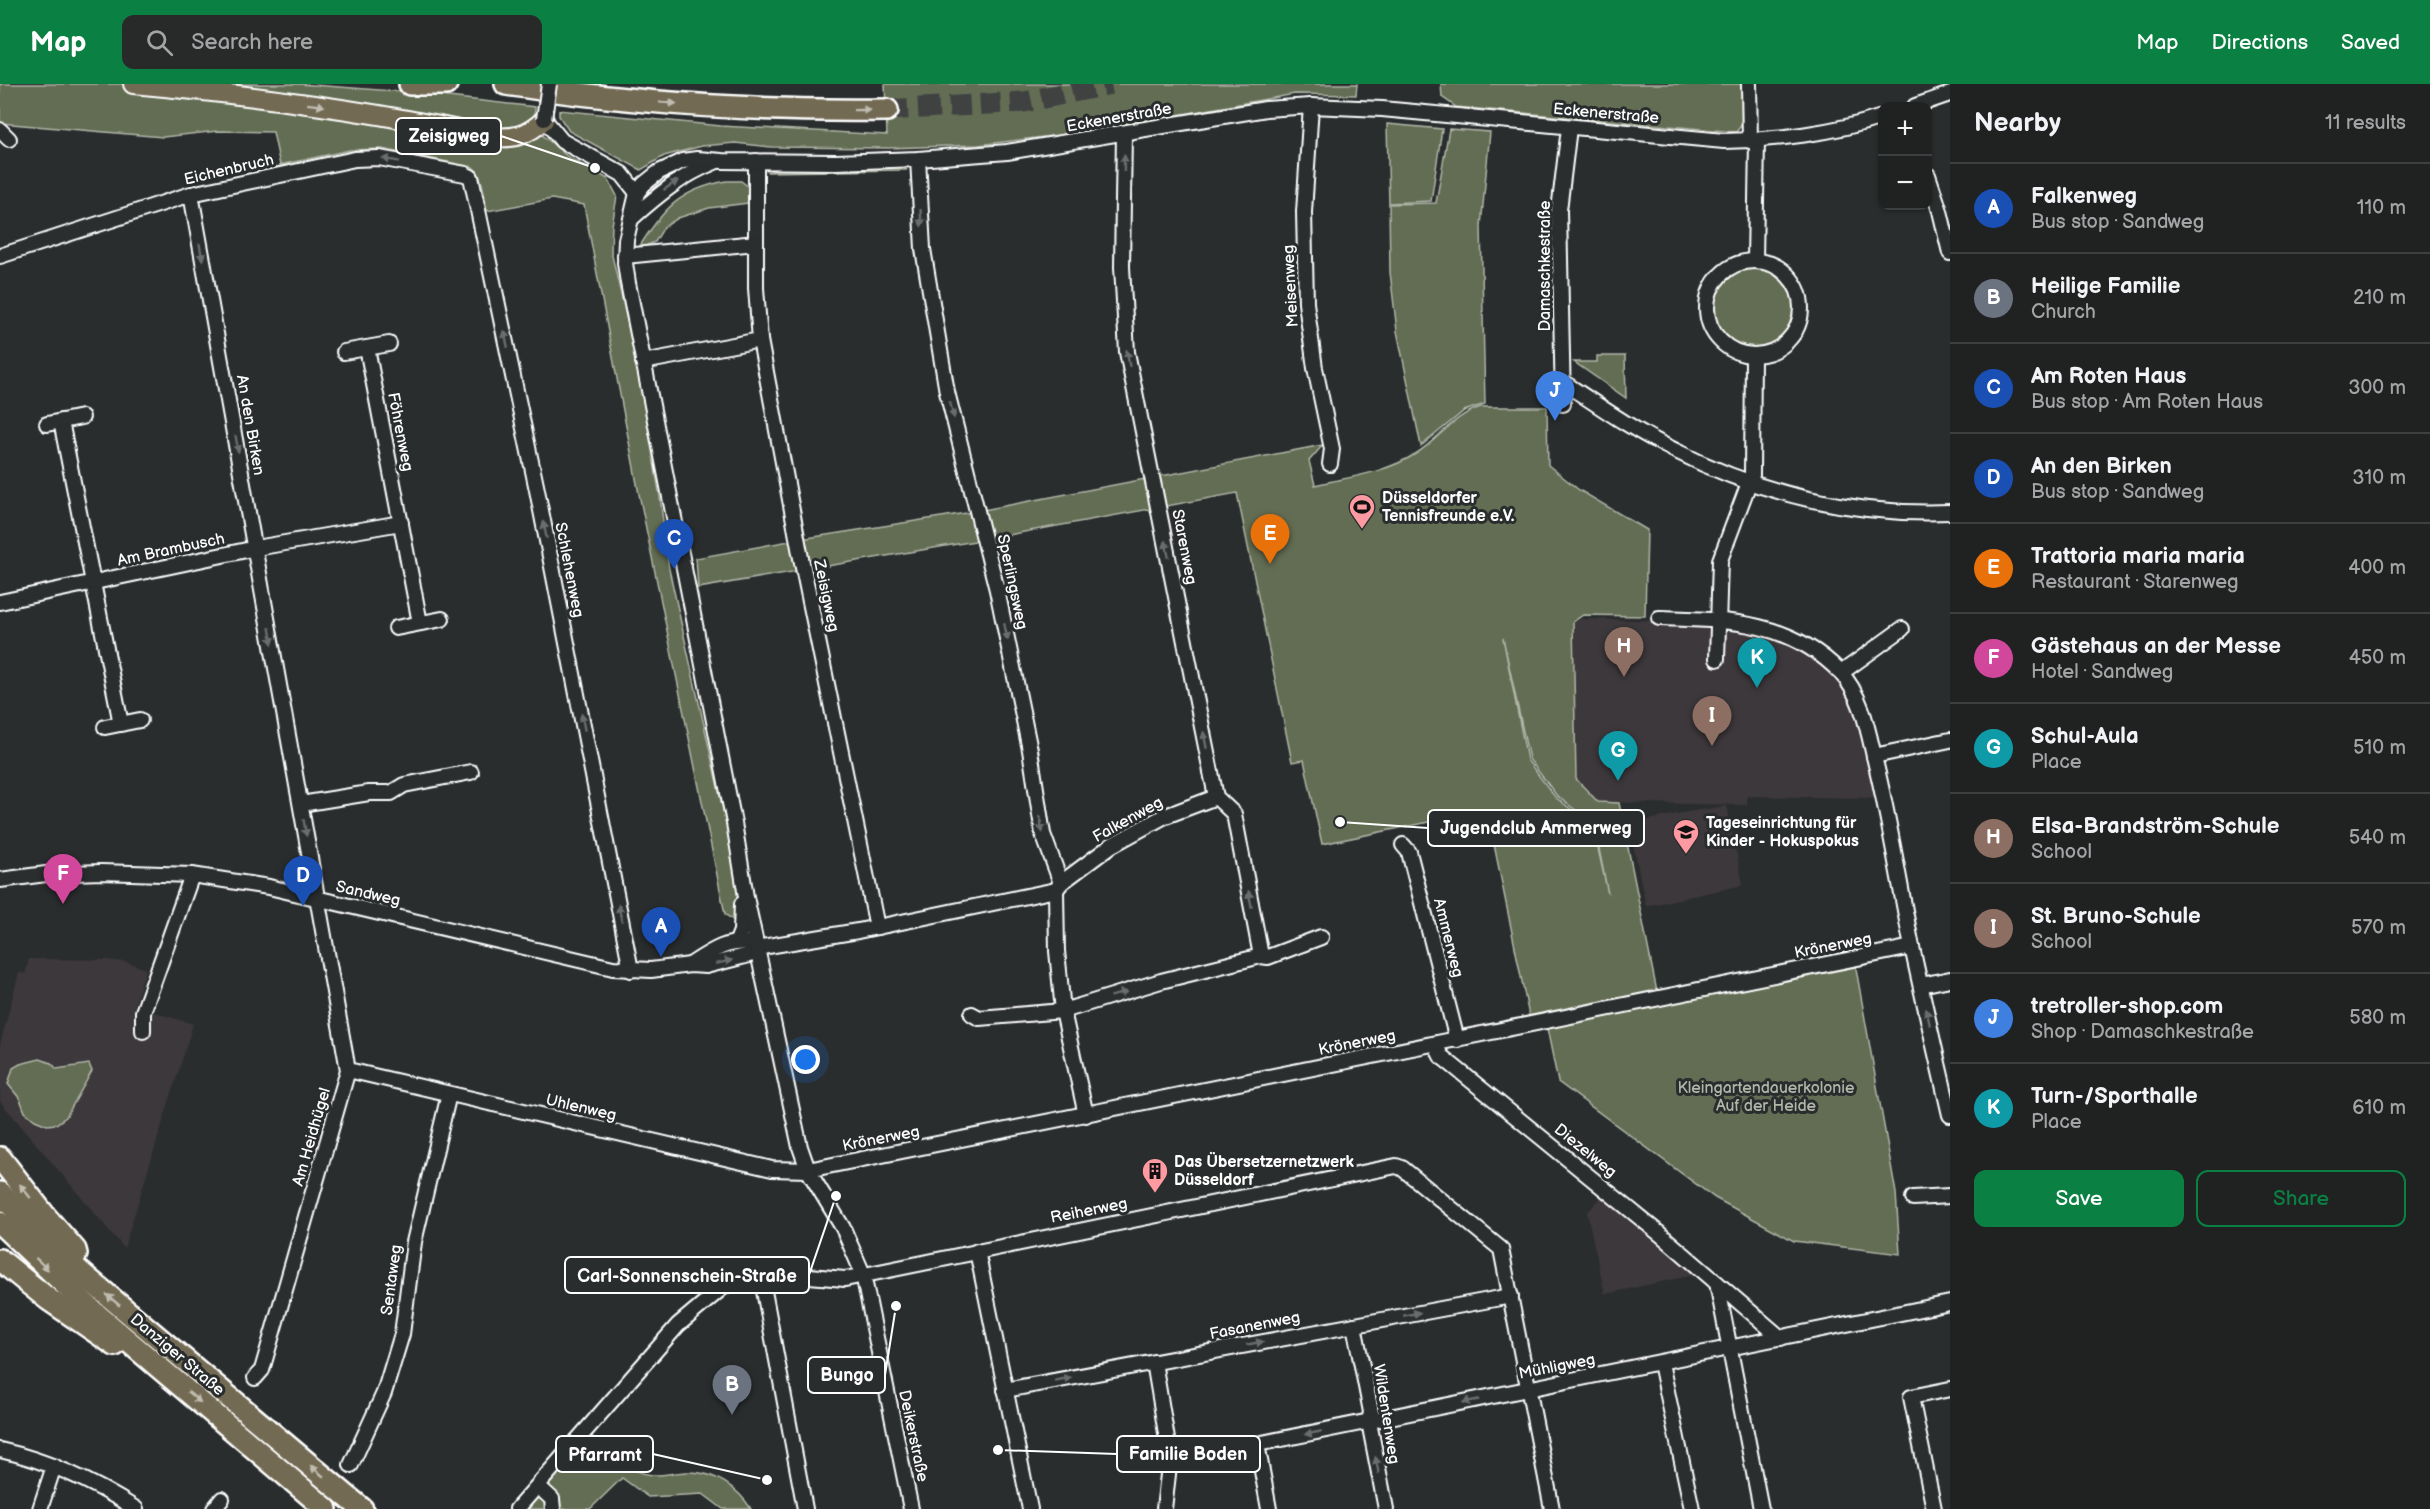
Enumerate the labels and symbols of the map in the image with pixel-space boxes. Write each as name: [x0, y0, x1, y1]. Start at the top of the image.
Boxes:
one-way arrow: [658, 98, 677, 108]
street label: Eckenerstraße: [1065, 99, 1173, 137]
one-way arrow: [306, 100, 325, 110]
street label: Eckenerstraße: [1552, 100, 1660, 128]
one-way arrow: [853, 105, 872, 115]
callout: Zeisigweg: [396, 118, 501, 154]
text: Zeisigweg: [408, 126, 490, 147]
street label: Eichenbruch: [182, 150, 276, 190]
one-way arrow: [1119, 153, 1129, 172]
one-way arrow: [381, 155, 400, 164]
one-way arrow: [663, 180, 679, 191]
street label: Damaschkestraße: [1536, 200, 1555, 331]
one-way arrow: [917, 208, 926, 227]
one-way arrow: [197, 243, 206, 262]
street label: Meisenweg: [1279, 244, 1303, 328]
one-way arrow: [501, 329, 510, 348]
one-way arrow: [1124, 348, 1133, 367]
pin: J: [1536, 372, 1574, 421]
street label: An den Birken: [232, 373, 268, 477]
street label: Föhrenweg: [383, 391, 417, 473]
one-way arrow: [947, 401, 957, 419]
one-way arrow: [233, 434, 242, 453]
place label: Düsseldorfer Tennisfreunde e.V.: [1382, 489, 1515, 526]
sports icon: Düsseldorfer Tennisfreunde e.V.: [1347, 492, 1377, 530]
street label: Starenweg: [1167, 508, 1201, 586]
pin: E: [1250, 514, 1290, 564]
pin: C: [654, 520, 694, 569]
one-way arrow: [540, 521, 549, 540]
street label: Schlehenweg: [550, 521, 588, 619]
street label: Am Brambusch: [116, 529, 227, 571]
street label: Sperlingsweg: [993, 533, 1031, 631]
one-way arrow: [1162, 539, 1171, 558]
street label: Zeisigweg: [809, 557, 843, 634]
one-way arrow: [1002, 623, 1011, 642]
one-way arrow: [267, 626, 276, 645]
pin: H: [1604, 628, 1644, 677]
pin: K: [1738, 638, 1776, 688]
pin: I: [1692, 696, 1732, 746]
one-way arrow: [578, 712, 587, 731]
one-way arrow: [1200, 730, 1209, 749]
pin: G: [1598, 732, 1638, 781]
street label: Falkenweg: [1090, 793, 1166, 847]
callout: Jugendclub Ammerweg: [1428, 810, 1644, 846]
one-way arrow: [1037, 814, 1046, 833]
place label: Tageseinrichtung für Kinder - Hokuspokus: [1706, 814, 1859, 851]
school or university icon: Tageseinrichtung für Kinder - Hokuspokus: [1671, 817, 1701, 855]
one-way arrow: [301, 818, 310, 837]
text: Jugendclub Ammerweg: [1440, 818, 1632, 839]
pin: F: [44, 854, 82, 904]
pin: D: [284, 856, 322, 906]
street label: Sandweg: [334, 877, 402, 911]
one-way arrow: [1245, 889, 1254, 908]
street label: Ammerweg: [1429, 896, 1467, 980]
one-way arrow: [615, 903, 624, 922]
pin: A: [642, 908, 680, 957]
street label: Krönerweg: [1793, 929, 1873, 963]
one-way arrow: [715, 957, 733, 966]
one-way arrow: [1110, 988, 1128, 998]
one-way arrow: [1923, 1007, 1932, 1026]
street label: Krönerweg: [1317, 1026, 1397, 1060]
your location: [791, 1045, 820, 1074]
park label: Kleingartendauerkolonie Auf der Heide: [1677, 1079, 1855, 1116]
street label: Am Heidhügel: [289, 1086, 335, 1188]
street label: Uhlenweg: [544, 1091, 618, 1125]
street label: Diezelweg: [1550, 1120, 1620, 1182]
street label: Krönerweg: [841, 1122, 921, 1156]
place label: Das Übersetzernetzwerk Düsseldorf: [1174, 1151, 1355, 1190]
building icon: Das Übersetzernetzwerk Düsseldorf: [1140, 1156, 1170, 1194]
one-way arrow: [18, 1183, 31, 1199]
street label: Reiherweg: [1049, 1194, 1129, 1228]
street label: Sentaweg: [378, 1244, 406, 1316]
one-way arrow: [34, 1257, 49, 1270]
callout: Carl-Sonnenschein-Straße: [565, 1257, 809, 1293]
text: Carl-Sonnenschein-Straße: [577, 1266, 797, 1287]
one-way arrow: [106, 1294, 121, 1307]
street label: Fasanenweg: [1208, 1308, 1302, 1344]
one-way arrow: [1402, 1309, 1421, 1318]
street label: Danziger Straße: [126, 1310, 228, 1400]
one-way arrow: [1245, 1338, 1264, 1347]
street label: Mühligweg: [1517, 1350, 1597, 1384]
callout: Bungo: [808, 1357, 885, 1393]
street label: Wildentenweg: [1369, 1363, 1403, 1465]
text: Bungo: [820, 1365, 874, 1386]
pin: B: [712, 1366, 752, 1415]
one-way arrow: [1053, 1374, 1072, 1383]
street label: Deikerstraße: [894, 1388, 932, 1484]
one-way arrow: [186, 1391, 202, 1404]
one-way arrow: [1461, 1397, 1480, 1406]
one-way arrow: [1303, 1429, 1322, 1438]
callout: Pfarramt: [556, 1436, 653, 1472]
callout: Familie Boden: [1117, 1436, 1260, 1472]
text: Familie Boden: [1129, 1444, 1247, 1465]
text: Pfarramt: [568, 1445, 642, 1466]
one-way arrow: [1372, 1456, 1381, 1475]
one-way arrow: [309, 1465, 325, 1478]

